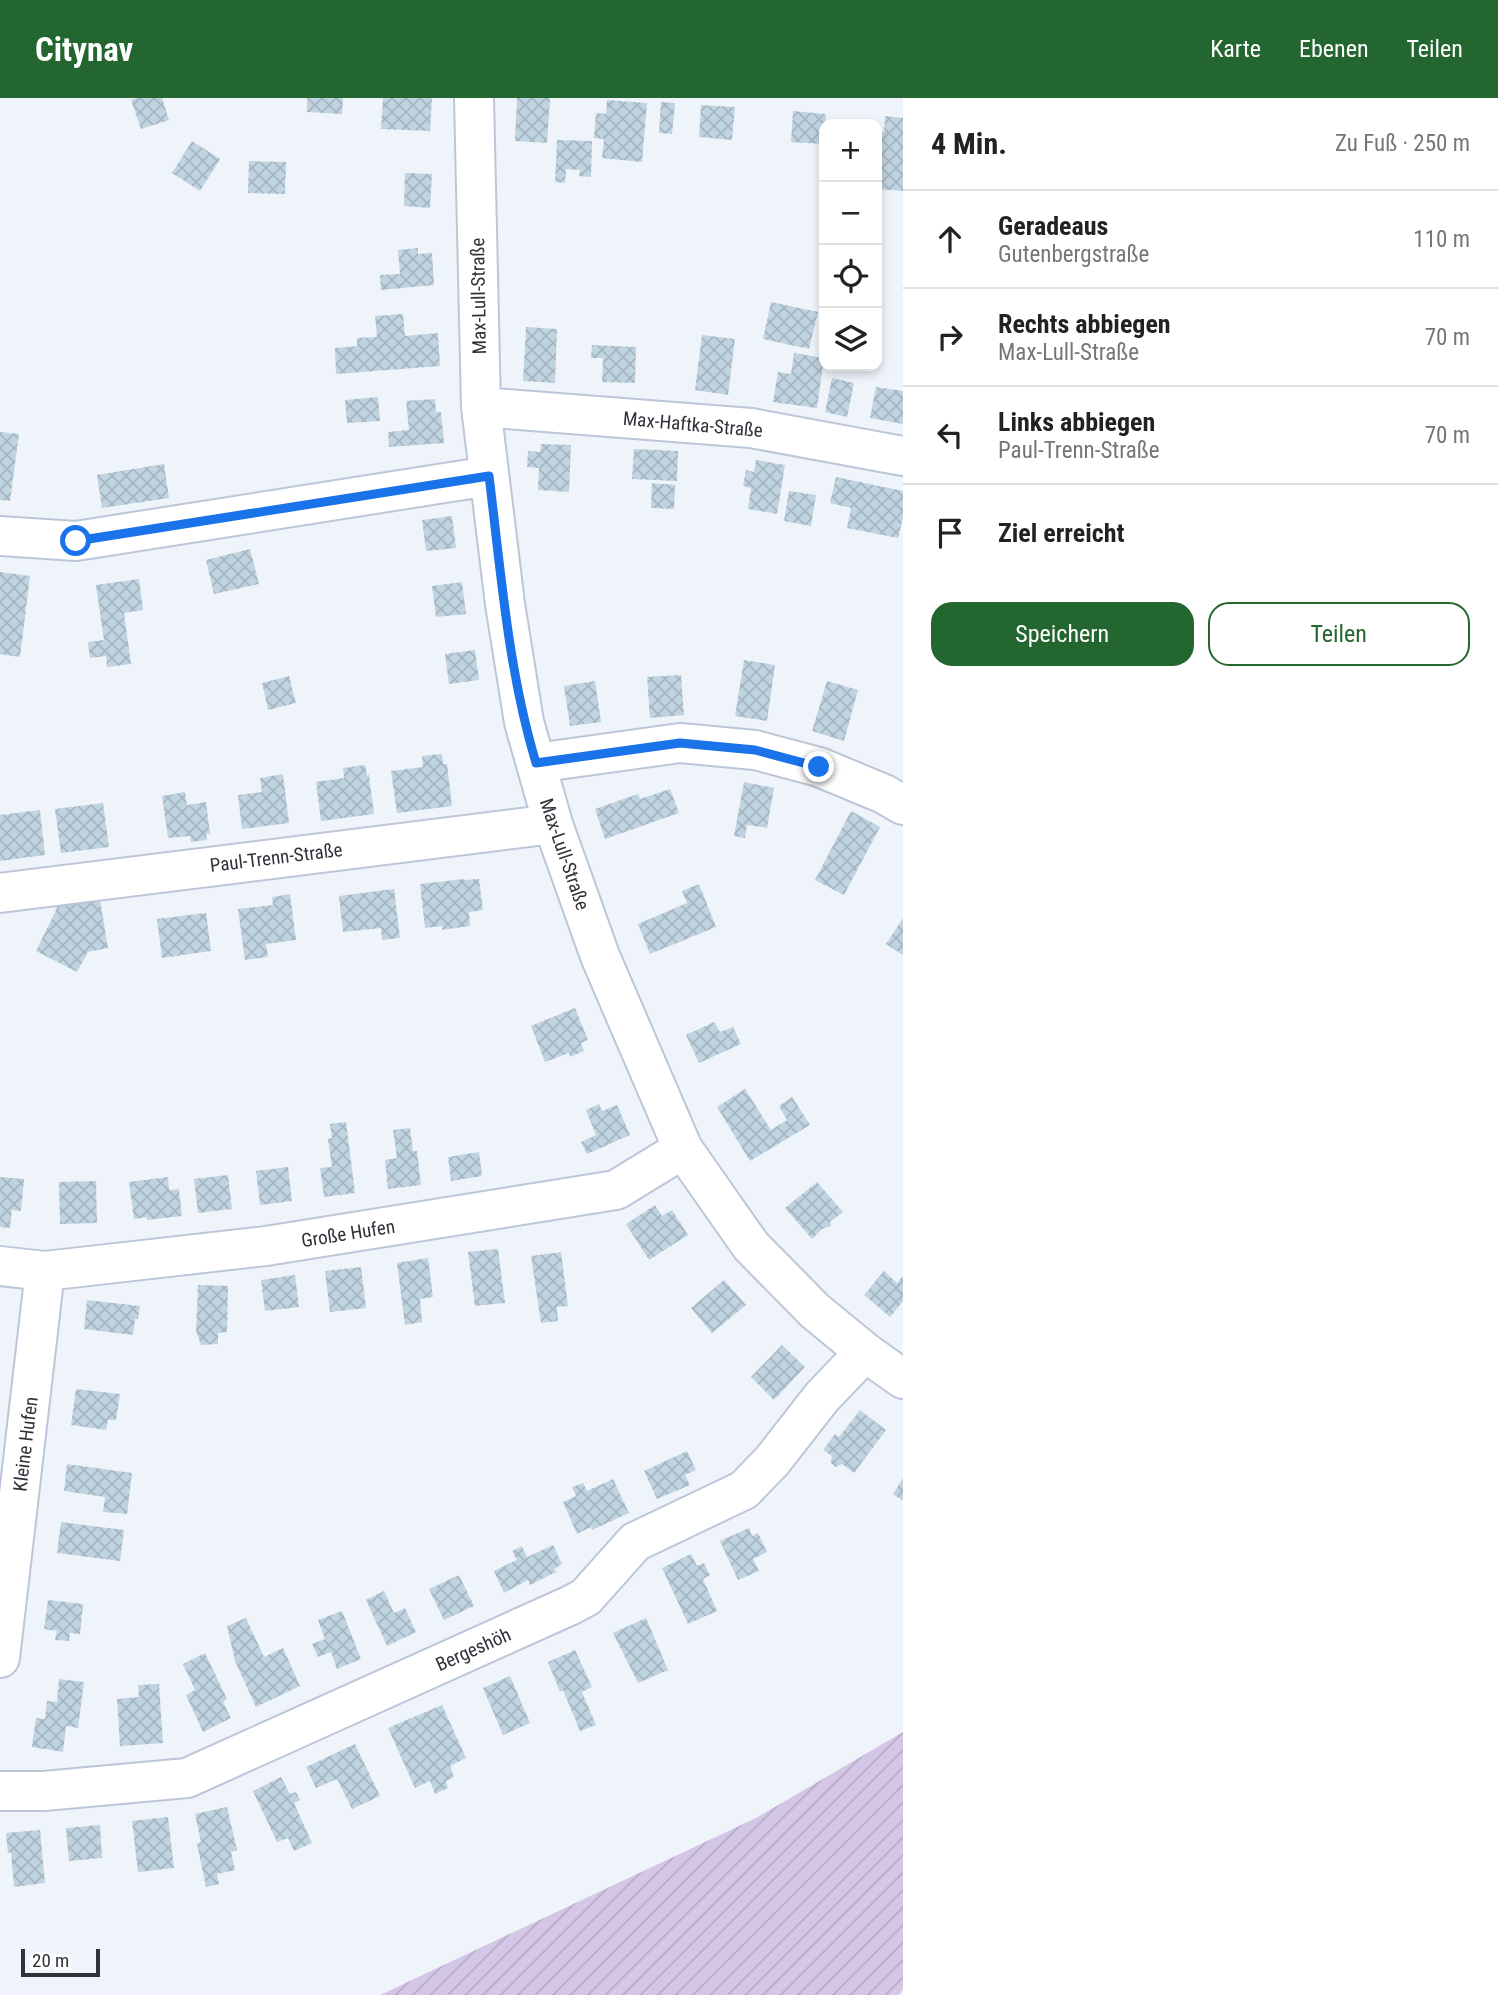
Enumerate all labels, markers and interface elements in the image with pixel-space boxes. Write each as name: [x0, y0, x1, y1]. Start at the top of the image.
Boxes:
text: Citynav: [35, 30, 133, 69]
text: Karte: [1210, 35, 1261, 63]
text: Ebenen: [1299, 35, 1369, 63]
text: Teilen: [1407, 35, 1463, 63]
map controls: [819, 119, 882, 371]
button: +: [819, 119, 882, 182]
text: 4 Min.: [931, 126, 1007, 161]
text: Zu Fuß · 250 m: [1335, 130, 1470, 157]
button: −: [819, 182, 882, 245]
text: Geradeaus: [998, 211, 1108, 241]
icon: ahead: [931, 220, 969, 258]
text: 110 m: [1413, 226, 1470, 253]
street label: Max-Lull-Straße: [466, 237, 491, 354]
text: Gutenbergstraße: [998, 241, 1149, 268]
button: locate: [819, 245, 882, 308]
button: layers: [819, 308, 882, 371]
text: Rechts abbiegen: [998, 309, 1171, 339]
icon: right: [931, 318, 969, 356]
text: 70 m: [1425, 324, 1470, 351]
text: Max-Lull-Straße: [998, 339, 1139, 366]
street label: Max-Haftka-Straße: [622, 407, 764, 442]
text: Links abbiegen: [998, 407, 1155, 437]
icon: left: [931, 416, 969, 454]
text: 70 m: [1425, 422, 1470, 449]
text: Paul-Trenn-Straße: [998, 437, 1160, 464]
icon: arrive: [931, 514, 969, 552]
text: Ziel erreicht: [998, 518, 1124, 548]
route start: [60, 525, 91, 556]
button: Speichern: [931, 602, 1194, 666]
button: Teilen: [1208, 602, 1470, 666]
route end: [803, 751, 834, 782]
street label: Max-Lull-Straße: [535, 795, 594, 913]
street label: Paul-Trenn-Straße: [208, 838, 344, 877]
street label: Große Hufen: [300, 1215, 397, 1252]
street label: Kleine Hufen: [8, 1395, 43, 1493]
street label: Bergeshöh: [432, 1623, 514, 1676]
scale bar: [21, 1946, 100, 1978]
text: 20 m: [32, 1949, 69, 1972]

